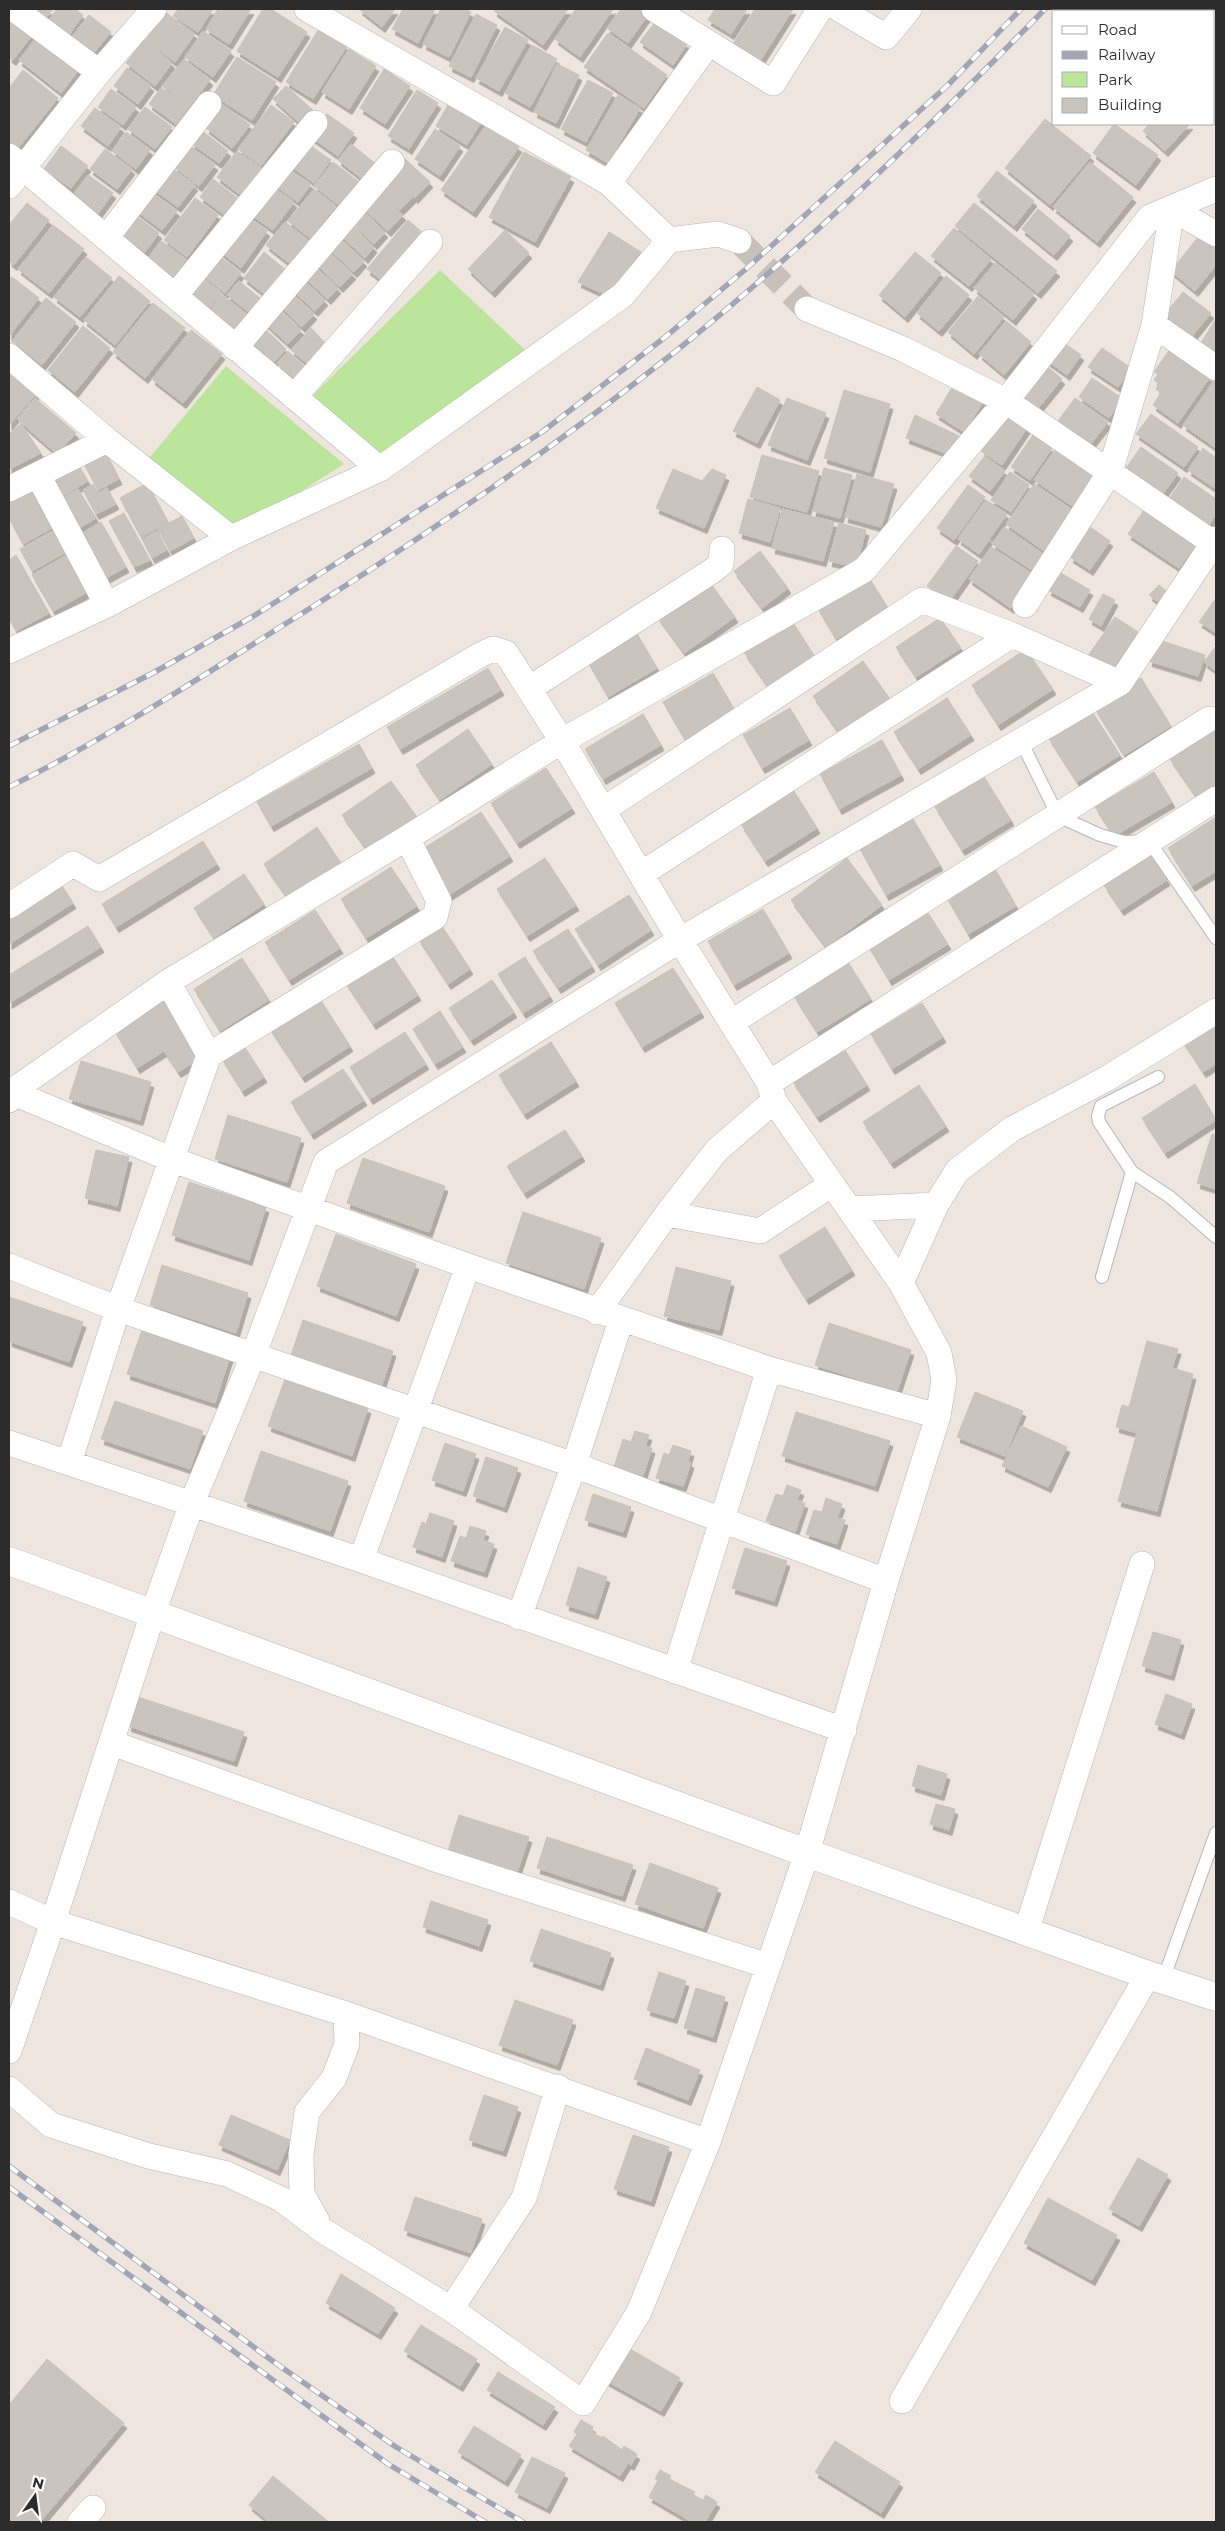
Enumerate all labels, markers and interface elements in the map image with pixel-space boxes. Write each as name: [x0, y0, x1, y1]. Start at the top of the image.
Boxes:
legend: [1052, 10, 1215, 125]
text: Road: [1098, 20, 1137, 39]
text: Railway: [1098, 45, 1156, 64]
text: Park: [1098, 70, 1132, 89]
text: Building: [1098, 95, 1162, 114]
north arrow: [10, 2471, 60, 2521]
text: N: [30, 2473, 46, 2493]

